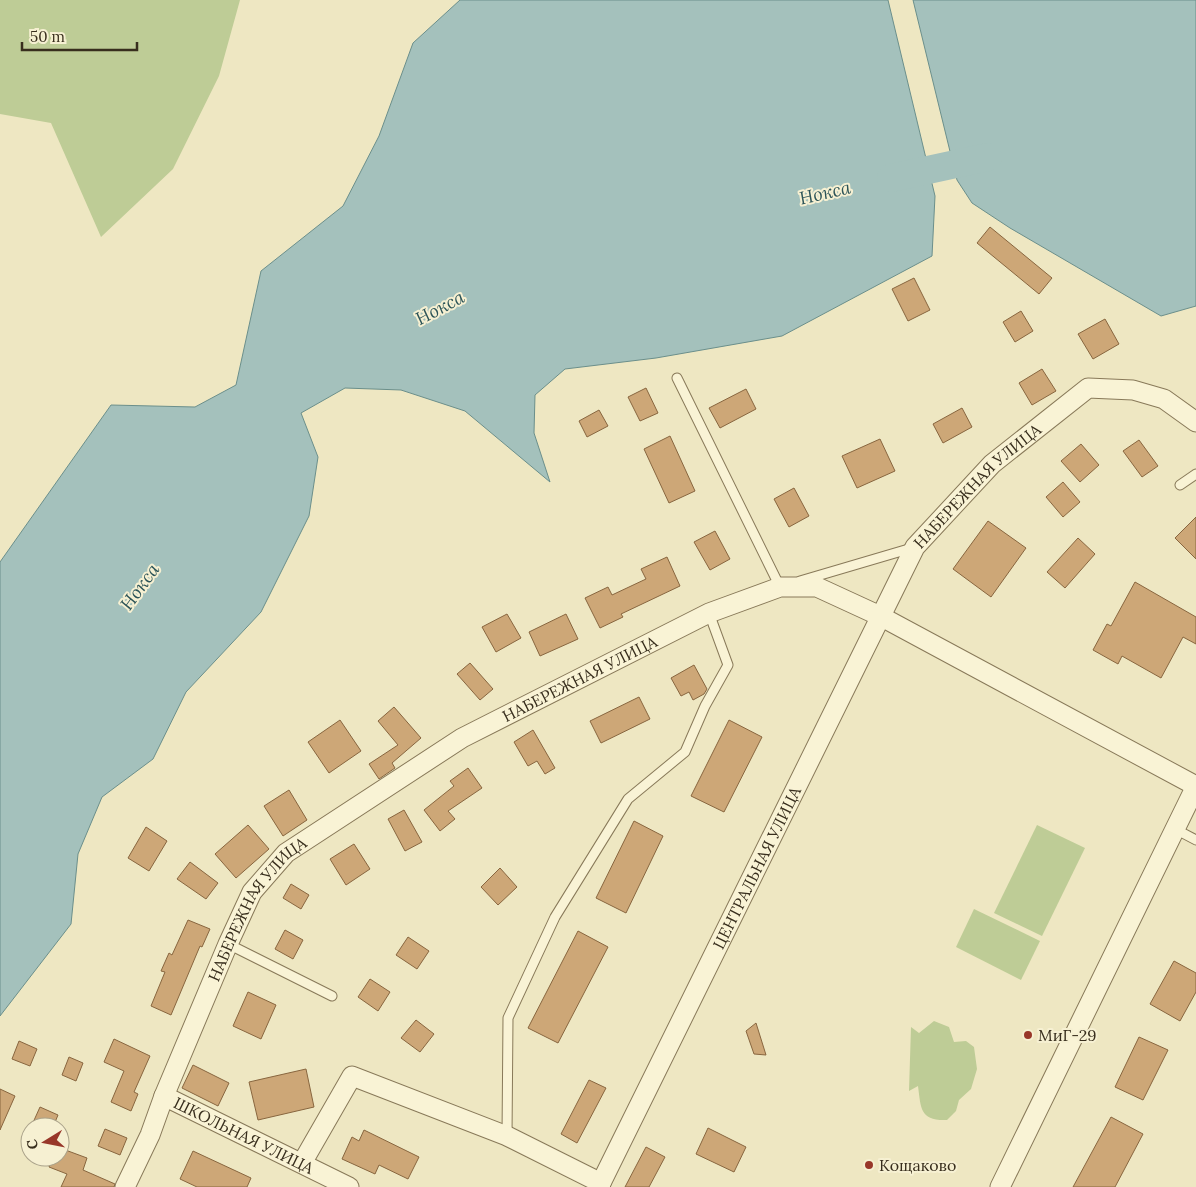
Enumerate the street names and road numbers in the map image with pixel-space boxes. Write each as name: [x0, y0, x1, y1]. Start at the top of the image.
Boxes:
street label: НАБЕРЕЖНАЯ УЛИЦА: [909, 419, 1046, 552]
street label: НАБЕРЕЖНАЯ УЛИЦА: [499, 631, 661, 726]
street label: ЦЕНТРАЛЬНАЯ УЛИЦА: [708, 782, 806, 952]
street label: НАБЕРЕЖНАЯ УЛИЦА: [203, 832, 311, 984]
street label: ШКОЛЬНАЯ УЛИЦА: [171, 1092, 318, 1179]

